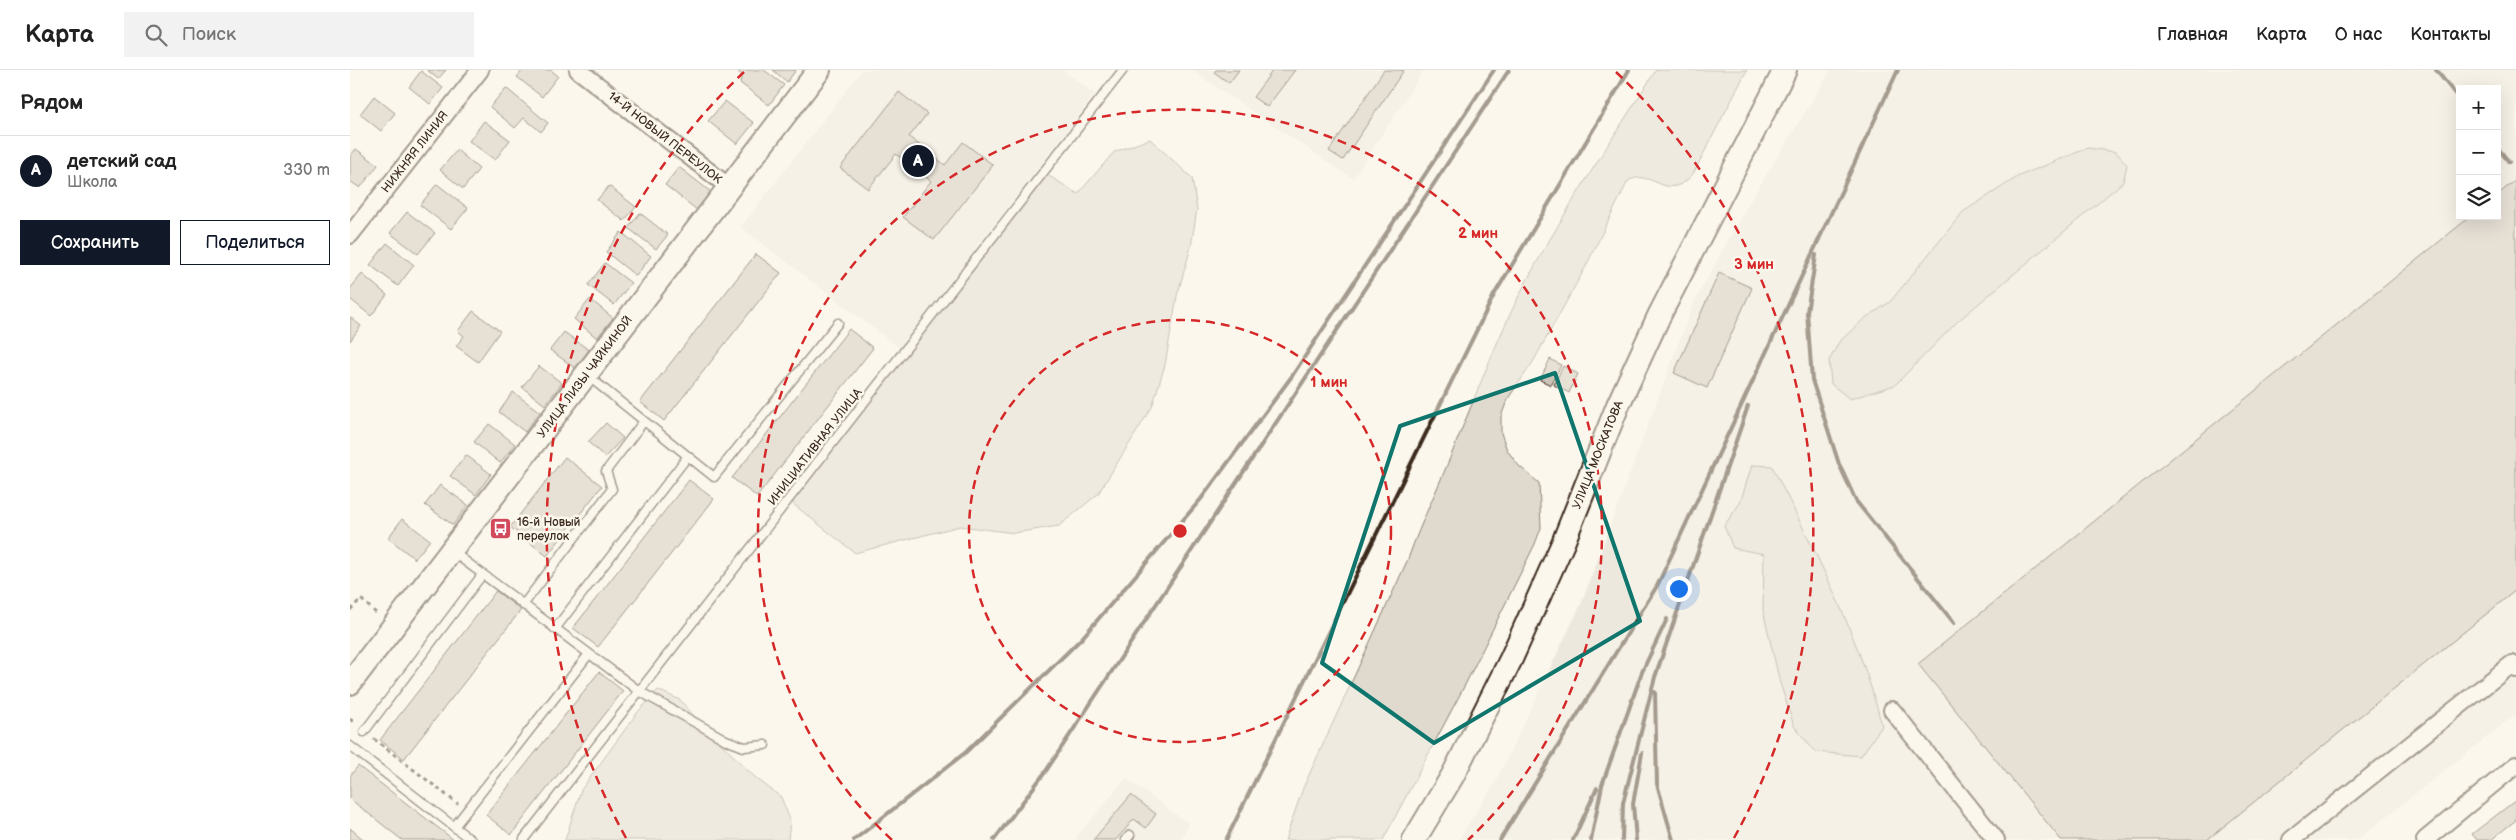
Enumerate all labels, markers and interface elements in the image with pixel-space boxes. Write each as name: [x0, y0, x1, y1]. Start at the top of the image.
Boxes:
search box: [124, 12, 474, 57]
text: Карта: [25, 20, 94, 49]
icon: search: [142, 21, 170, 49]
text: Поиск: [182, 23, 236, 46]
text: Главная: [2157, 24, 2228, 45]
text: Карта: [2256, 24, 2307, 45]
text: О нас: [2335, 24, 2382, 45]
text: Контакты: [2410, 24, 2491, 45]
map controls: [2456, 85, 2501, 220]
button: +: [2456, 85, 2501, 130]
street label: 14-Й НОВЫЙ ПЕРЕУЛОК: [605, 89, 725, 187]
text: Рядом: [20, 90, 83, 115]
street label: НИЖНЯЯ ЛИНИЯ: [378, 108, 452, 196]
button: −: [2456, 130, 2501, 175]
pin: A: [902, 142, 934, 180]
text: детский сад: [67, 150, 176, 173]
text: A: [31, 161, 41, 180]
text: 330 m: [283, 161, 330, 180]
text: Школа: [67, 173, 117, 192]
button: layers: [2456, 175, 2501, 220]
button: Сохранить: [20, 220, 170, 265]
button: Поделиться: [180, 220, 330, 265]
text: 2 мин: [1458, 224, 1498, 243]
text: 3 мин: [1734, 255, 1774, 274]
street label: УЛИЦА ЛИЗЫ ЧАЙКИНОЙ: [534, 313, 636, 441]
text: 1 мин: [1310, 373, 1348, 392]
street label: ИНИЦИАТИВНАЯ УЛИЦА: [765, 385, 866, 508]
street label: УЛИЦА МОСКАТОВА: [1569, 398, 1627, 511]
place label: 16-й Новый переулок: [517, 515, 581, 544]
bus stop icon: 16-й Новый переулок: [489, 517, 513, 541]
centre of rings: [1171, 522, 1189, 540]
your location: [1666, 576, 1692, 602]

